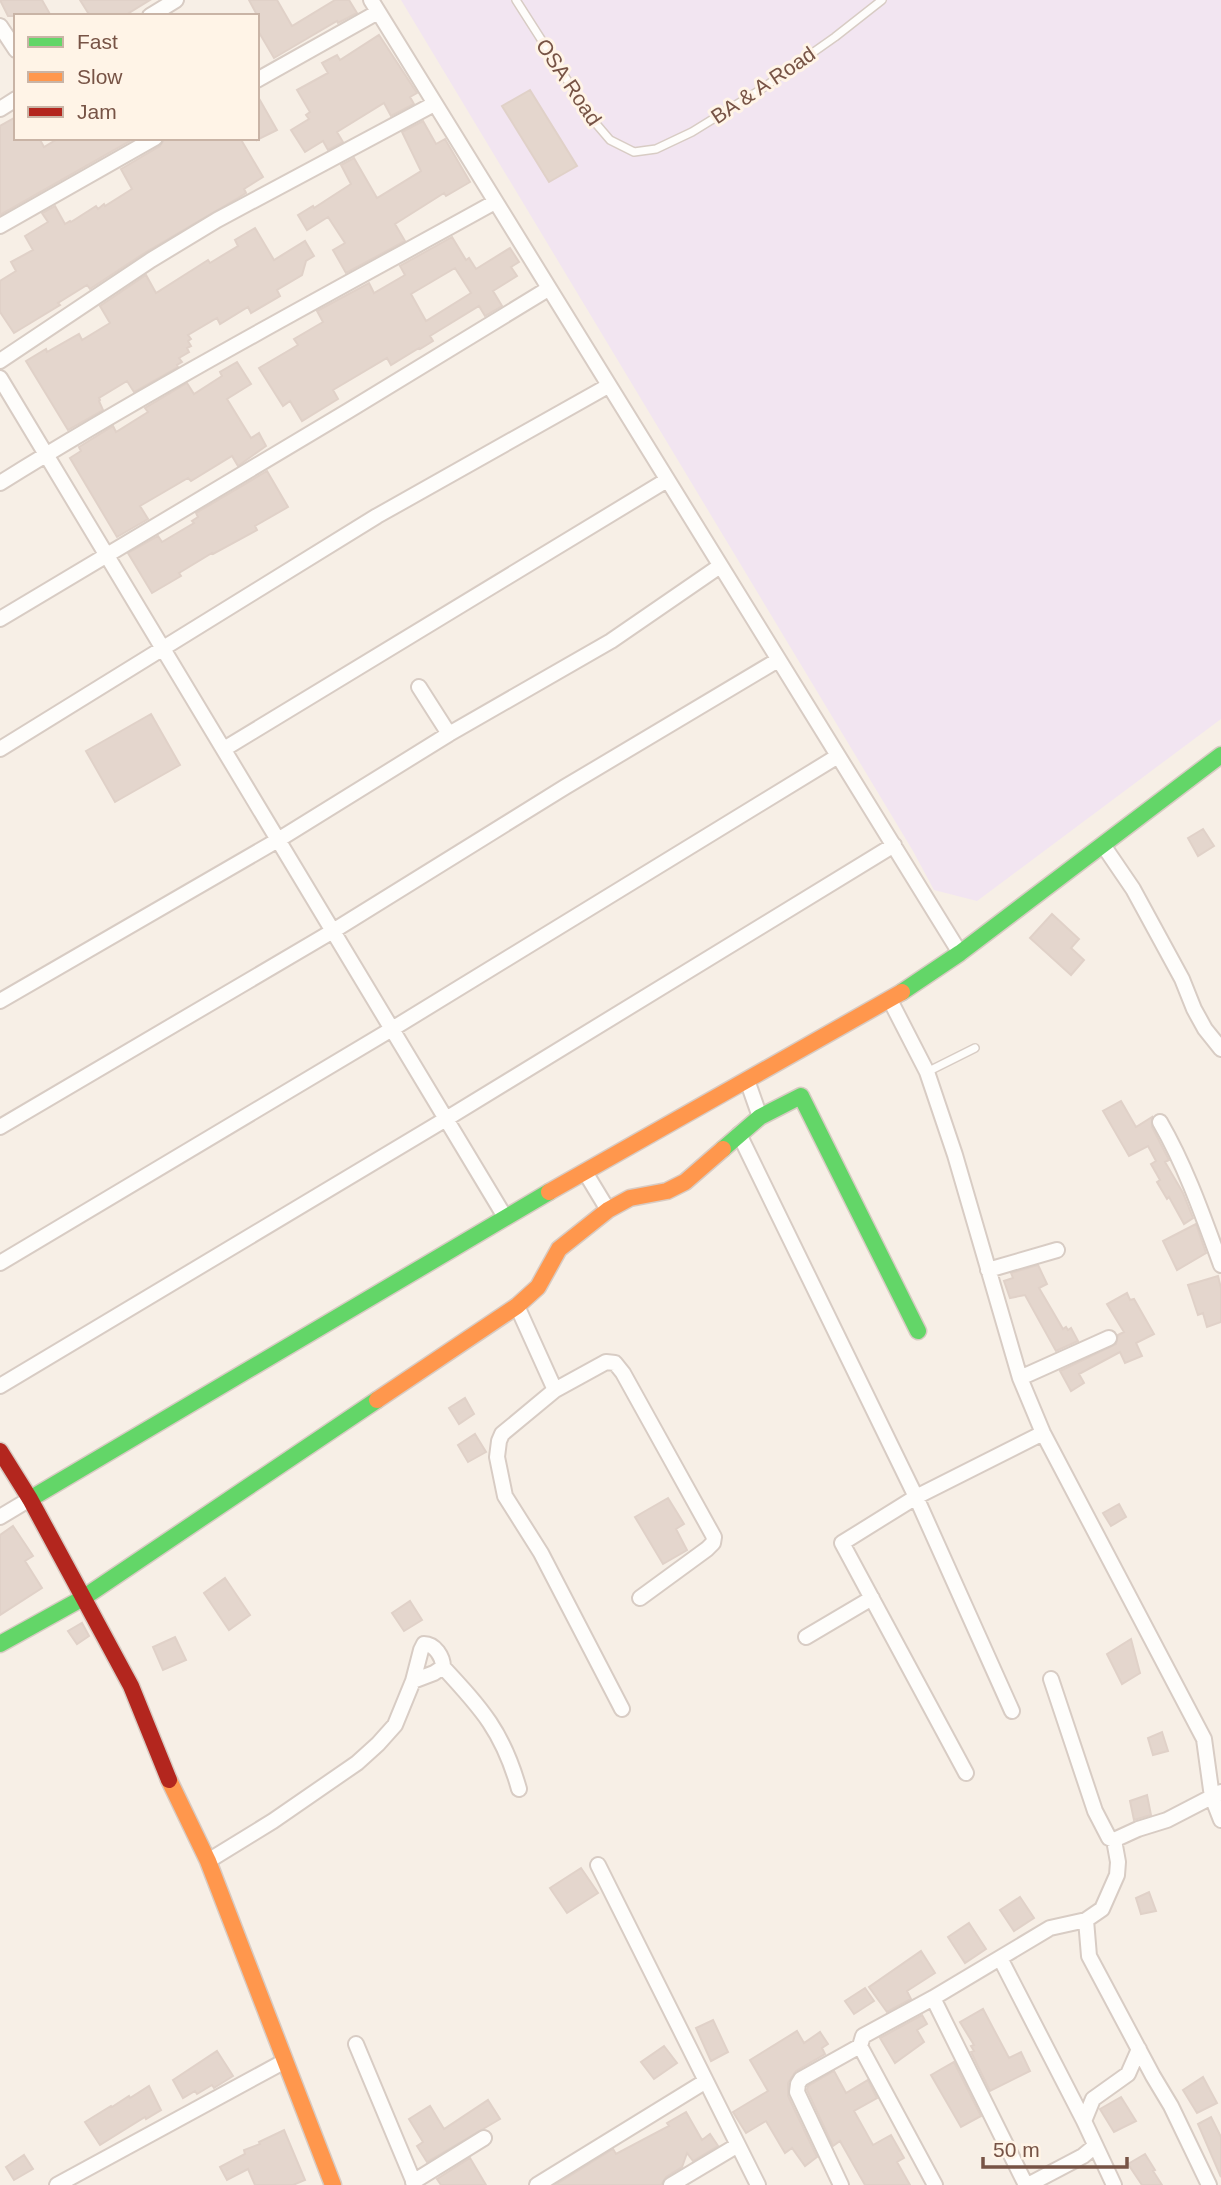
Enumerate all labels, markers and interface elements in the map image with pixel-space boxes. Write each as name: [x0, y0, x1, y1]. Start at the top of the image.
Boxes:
legend: [14, 14, 259, 140]
text: Fast: [77, 30, 118, 53]
street label: OSA Road: [532, 34, 606, 130]
street label: BA & A Road: [707, 42, 819, 128]
text: Slow: [77, 65, 123, 88]
text: Jam: [77, 100, 117, 123]
scale bar: [983, 2126, 1126, 2170]
text: 50 m: [993, 2138, 1040, 2161]

